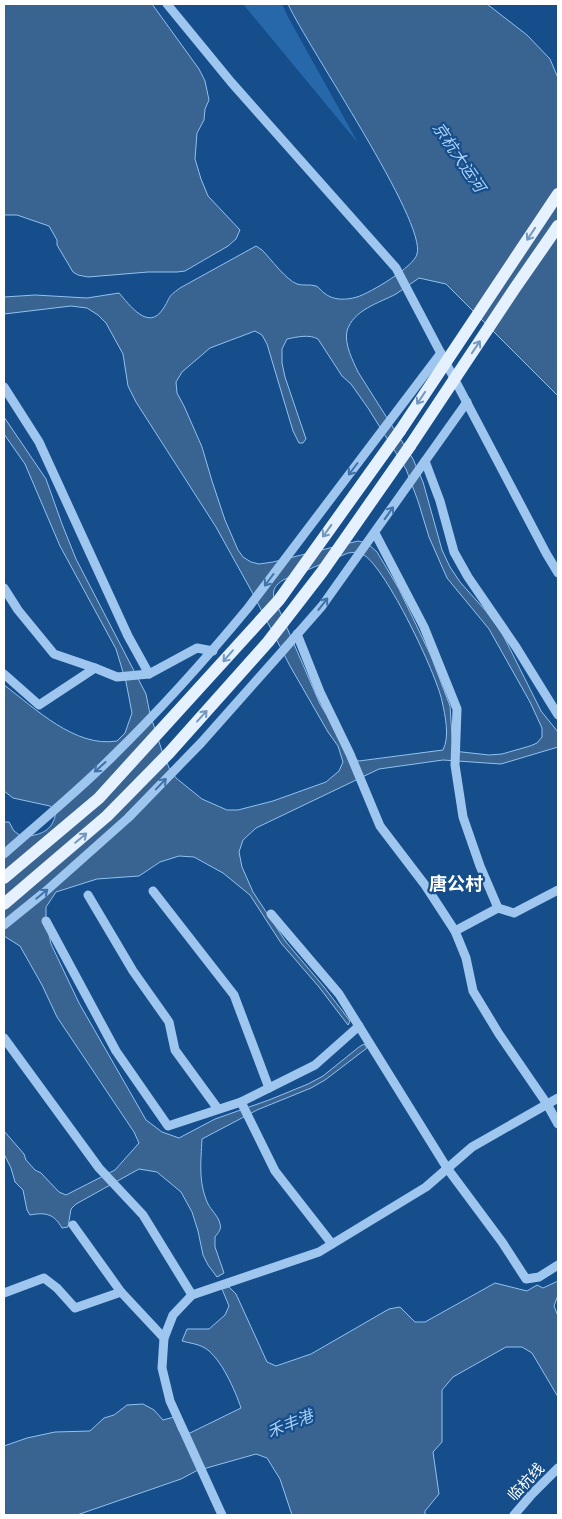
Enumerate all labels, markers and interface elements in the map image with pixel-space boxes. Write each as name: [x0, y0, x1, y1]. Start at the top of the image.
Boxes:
water label: 京杭大运河: [428, 118, 492, 199]
one-way arrow: [526, 227, 536, 241]
one-way arrow: [470, 340, 481, 354]
one-way arrow: [416, 391, 426, 405]
one-way arrow: [347, 463, 358, 476]
one-way arrow: [384, 506, 394, 520]
one-way arrow: [322, 524, 332, 538]
one-way arrow: [264, 573, 274, 587]
one-way arrow: [318, 598, 329, 611]
one-way arrow: [222, 649, 234, 662]
one-way arrow: [196, 710, 208, 723]
one-way arrow: [94, 762, 107, 773]
one-way arrow: [155, 778, 167, 790]
one-way arrow: [74, 833, 87, 844]
district label: 唐公村: [429, 872, 483, 896]
one-way arrow: [35, 889, 48, 900]
water label: 禾丰港: [264, 1405, 318, 1443]
street label: 临杭线: [503, 1459, 549, 1505]

